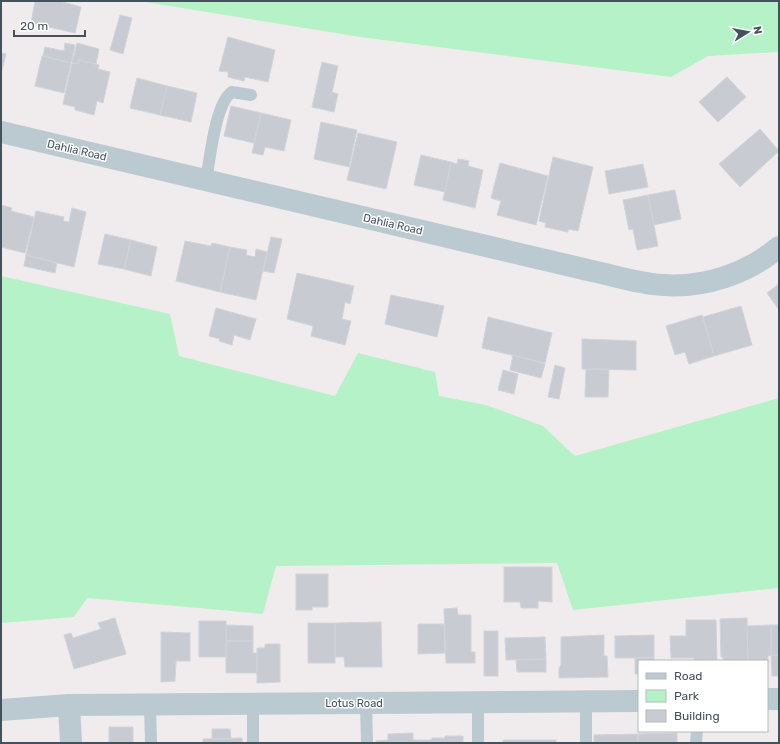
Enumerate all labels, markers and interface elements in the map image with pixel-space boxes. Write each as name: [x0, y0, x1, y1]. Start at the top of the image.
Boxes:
scale bar: [14, 12, 85, 38]
north arrow: [728, 12, 768, 52]
text: 20 m: [20, 19, 48, 33]
text: N: [750, 25, 764, 35]
street label: Dahlia Road: [46, 137, 108, 164]
street label: Dahlia Road: [362, 211, 424, 238]
legend: [638, 660, 768, 732]
text: Road: [674, 669, 702, 683]
text: Park: [674, 689, 700, 703]
street label: Lotus Road: [325, 697, 383, 710]
text: Building: [674, 709, 720, 723]

